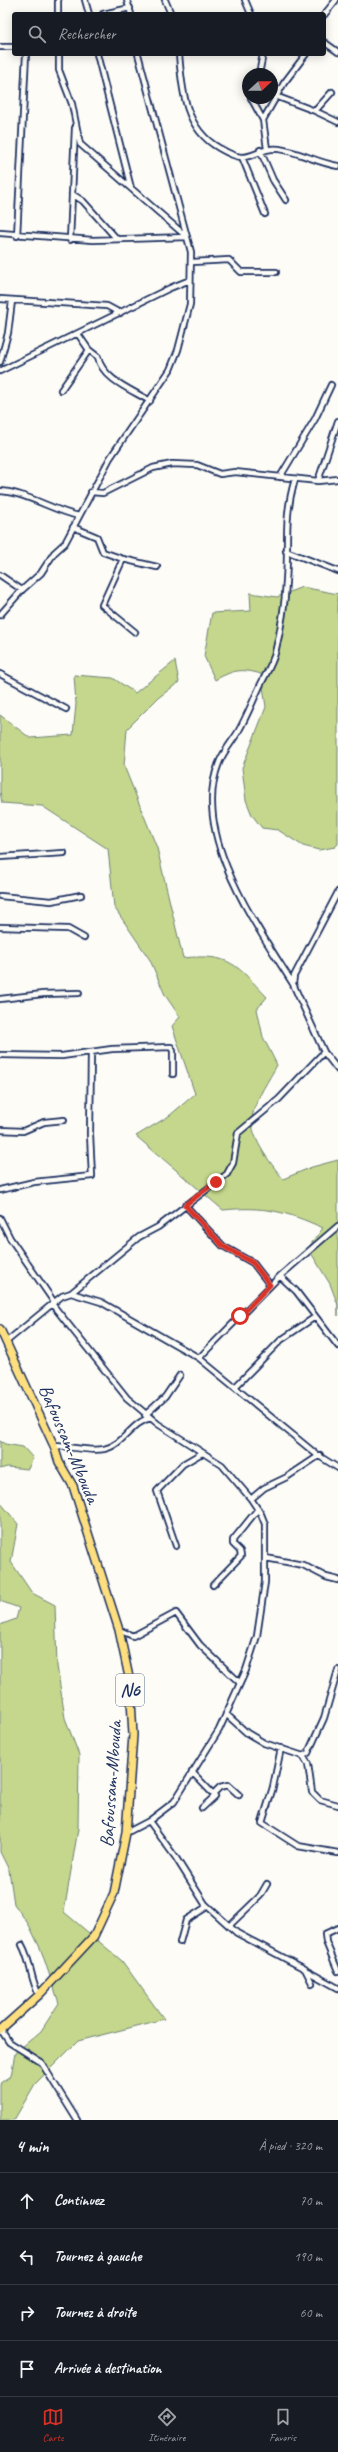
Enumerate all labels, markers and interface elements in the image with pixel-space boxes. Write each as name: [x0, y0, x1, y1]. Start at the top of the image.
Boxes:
search box: [12, 12, 326, 56]
icon: search: [26, 23, 48, 45]
text: Rechercher: [58, 25, 116, 44]
north arrow: [242, 68, 278, 104]
route end: [207, 1173, 225, 1191]
route start: [231, 1307, 249, 1325]
street label: Bafoussam-Mbouda: [33, 1381, 106, 1509]
road number: N6: [116, 1674, 144, 1706]
street label: Bafoussam-Mbouda: [95, 1718, 128, 1848]
text: 4 min: [16, 2136, 49, 2157]
text: À pied · 320 m: [259, 2138, 322, 2154]
icon: ahead: [16, 2190, 38, 2212]
text: Continuez: [54, 2191, 104, 2210]
text: 70 m: [300, 2193, 322, 2209]
icon: left: [16, 2246, 38, 2268]
text: Tournez à gauche: [54, 2247, 141, 2266]
text: 190 m: [294, 2249, 322, 2265]
icon: right: [16, 2302, 38, 2324]
text: Tournez à droite: [54, 2303, 136, 2322]
text: 60 m: [300, 2305, 322, 2321]
icon: arrive: [16, 2358, 38, 2380]
text: Arrivée à destination: [54, 2359, 162, 2378]
tab: Carte: [42, 2406, 64, 2444]
tab: Itinéraire: [148, 2406, 185, 2444]
tab: Favoris: [269, 2406, 296, 2444]

